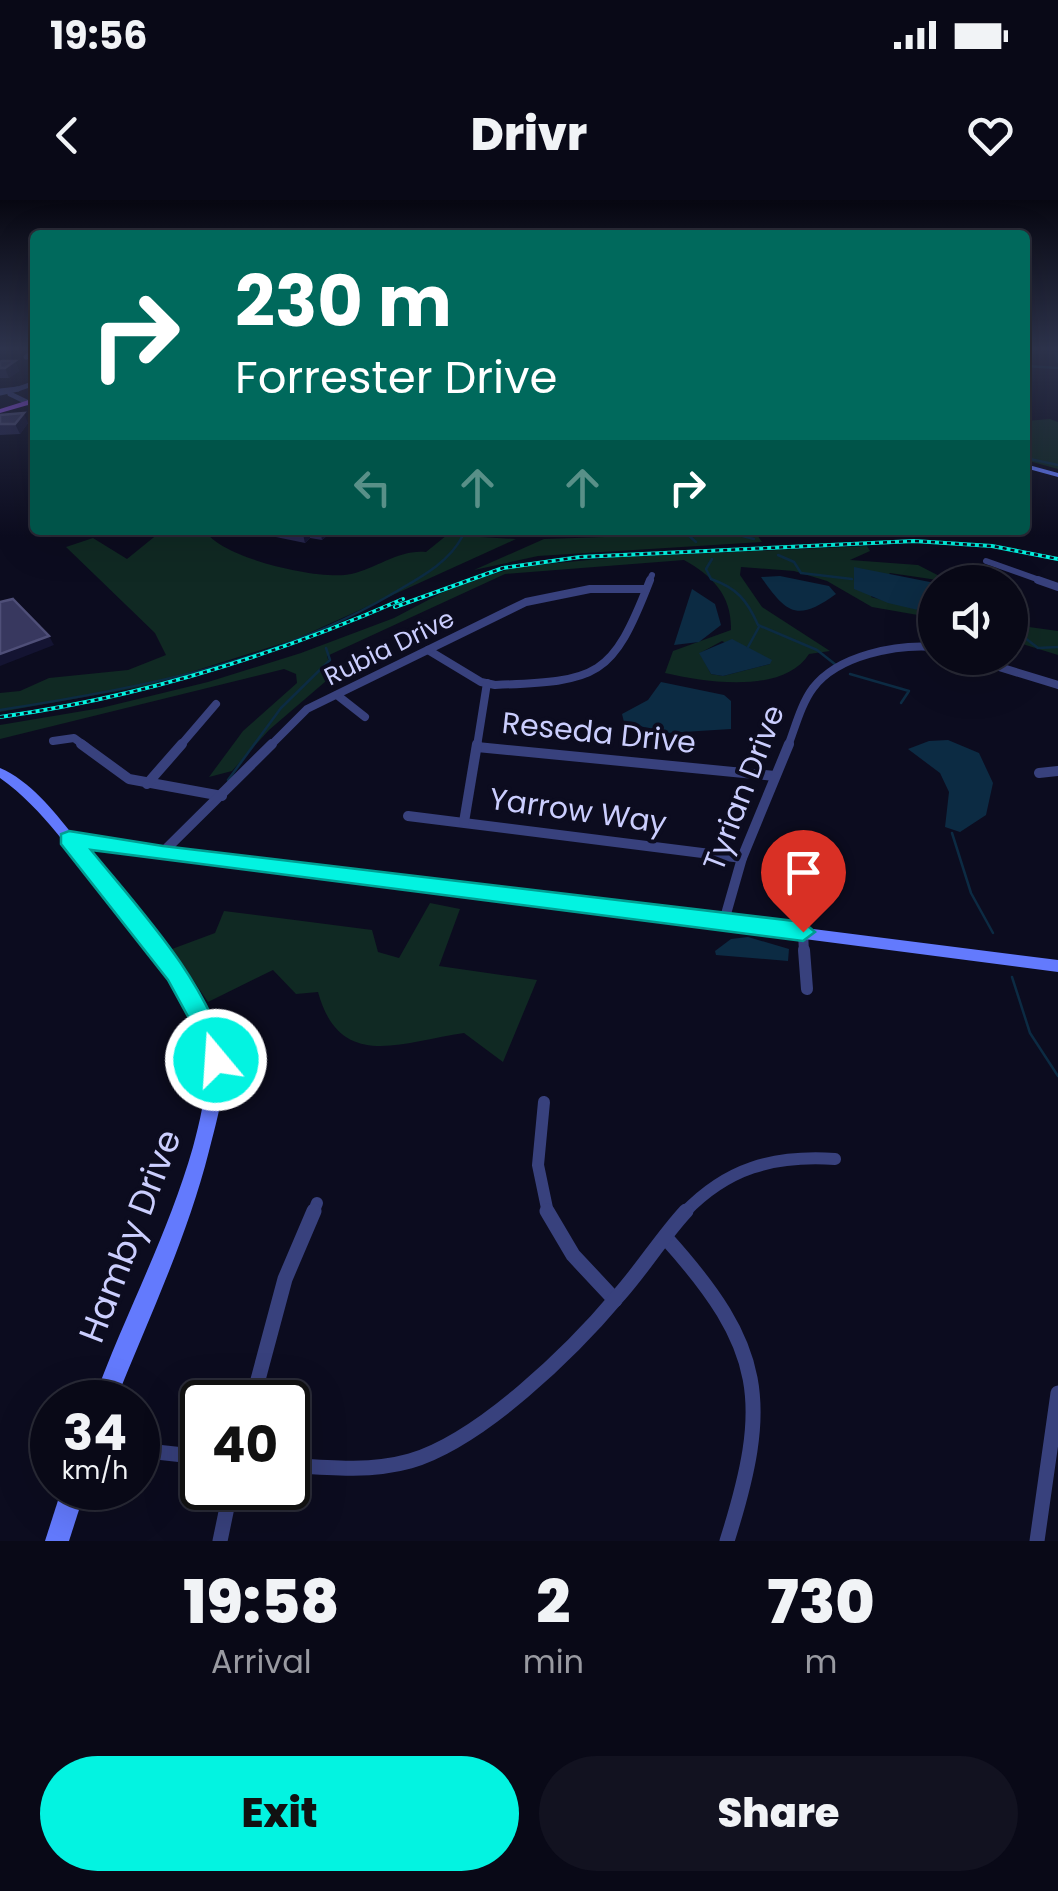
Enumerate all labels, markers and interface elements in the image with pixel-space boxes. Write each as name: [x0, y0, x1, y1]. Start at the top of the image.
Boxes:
text: 19:56: [50, 9, 147, 62]
text: Drivr: [471, 103, 587, 166]
icon: back: [40, 108, 95, 163]
icon: heart: [963, 108, 1018, 163]
text: 230 m: [235, 252, 452, 351]
icon: right: [70, 270, 200, 400]
text: Forrester Drive: [235, 346, 557, 409]
icon: left: [345, 460, 400, 515]
icon: ahead: [450, 460, 505, 515]
icon: ahead: [555, 460, 610, 515]
icon: right: [660, 460, 715, 515]
map controls: [918, 565, 1028, 675]
button: sound: [918, 565, 1028, 675]
street label: Rubia Drive: [318, 601, 460, 694]
street label: Tyrian Drive: [692, 699, 795, 877]
street label: Reseda Drive: [500, 701, 698, 764]
street label: Yarrow Way: [487, 777, 670, 844]
pin: [761, 830, 846, 933]
icon: arrive: [776, 845, 831, 900]
position arrow: [164, 1008, 268, 1112]
street label: Hamby Drive: [66, 1122, 193, 1349]
speed limit sign: 40: [180, 1380, 310, 1510]
text: 34: [63, 1397, 127, 1468]
text: km/h: [62, 1453, 128, 1488]
text: 19:58: [183, 1560, 339, 1644]
text: 2: [536, 1560, 570, 1644]
text: 730: [767, 1560, 875, 1644]
text: Arrival: [211, 1639, 312, 1684]
text: min: [523, 1639, 584, 1684]
text: m: [805, 1639, 837, 1684]
button: Exit: [40, 1756, 519, 1871]
button: Share: [539, 1756, 1018, 1871]

